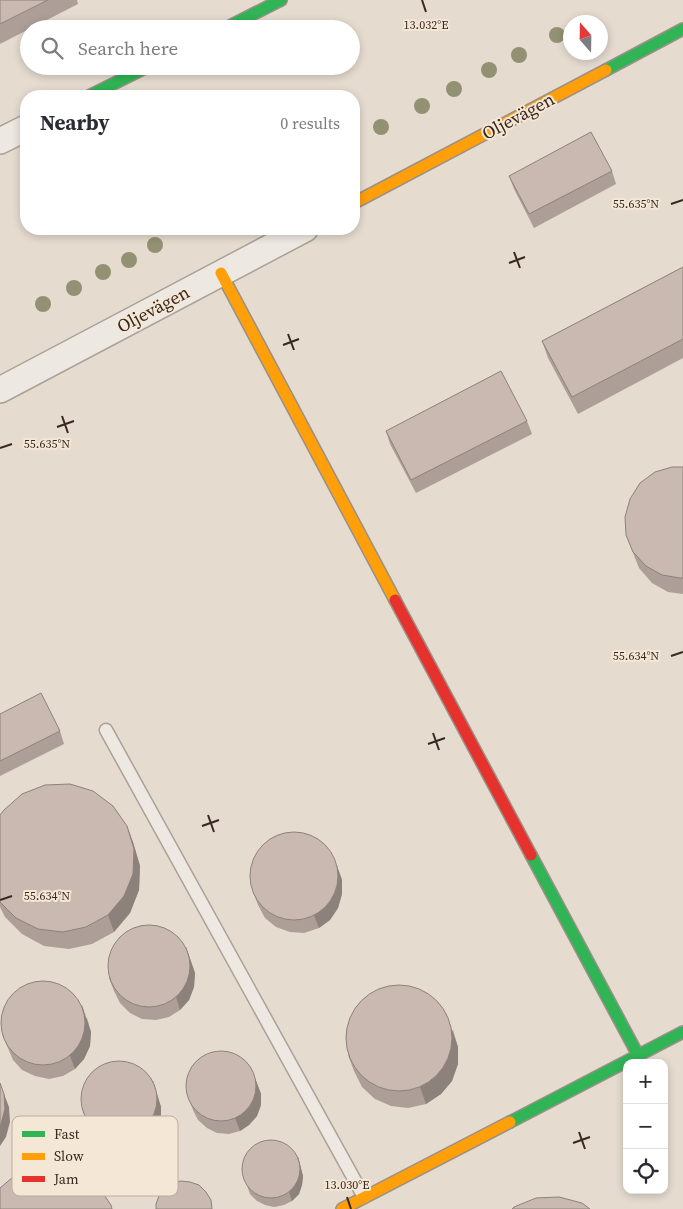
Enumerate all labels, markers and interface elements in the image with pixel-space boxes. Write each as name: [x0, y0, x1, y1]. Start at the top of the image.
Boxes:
north arrow: [563, 15, 608, 60]
text: 13.032°E: [404, 17, 448, 33]
search box: [20, 20, 360, 75]
icon: search: [38, 34, 66, 62]
text: Search here: [78, 35, 178, 61]
street label: Oljevägen: [477, 86, 559, 146]
text: Nearby: [40, 108, 110, 137]
text: 0 results: [280, 112, 340, 134]
text: 55.635°N: [613, 196, 659, 212]
street label: Oljevägen: [112, 279, 194, 339]
text: 55.635°N: [24, 436, 70, 452]
text: 55.634°N: [613, 648, 659, 664]
text: 55.634°N: [24, 888, 70, 904]
map controls: [623, 1059, 668, 1194]
button: +: [623, 1059, 668, 1104]
button: −: [623, 1104, 668, 1149]
legend: [12, 1116, 178, 1196]
text: Fast: [54, 1124, 80, 1144]
text: Slow: [54, 1146, 84, 1166]
button: locate: [623, 1149, 668, 1194]
text: Jam: [53, 1169, 79, 1189]
text: 13.030°E: [325, 1177, 369, 1193]

